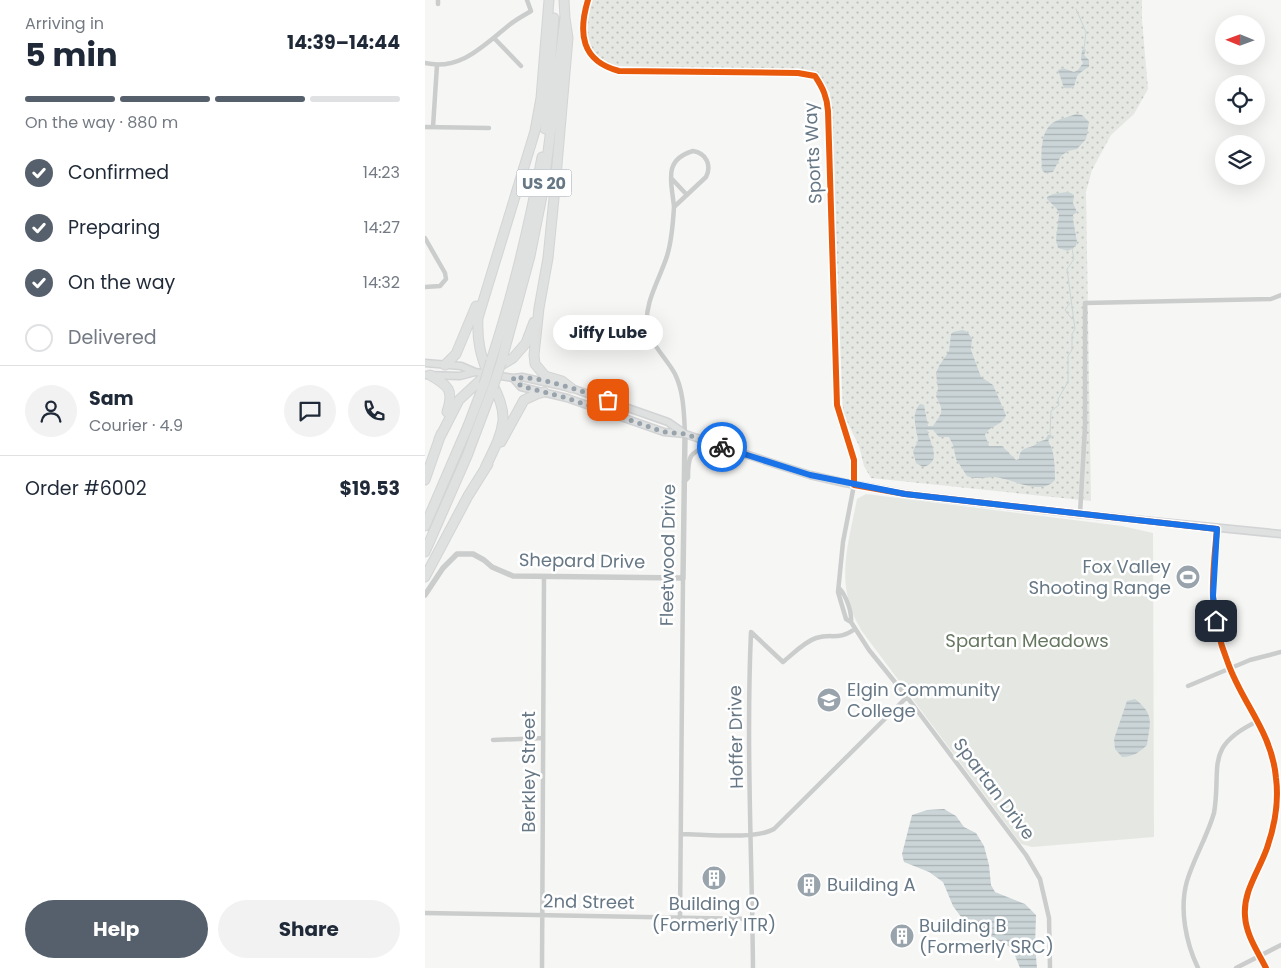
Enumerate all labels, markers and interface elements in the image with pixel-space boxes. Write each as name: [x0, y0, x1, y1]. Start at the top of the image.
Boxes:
text: Arriving in: [25, 12, 104, 35]
north arrow: [1215, 15, 1265, 65]
map controls: [1215, 15, 1265, 185]
text: 14:39–14:44: [287, 29, 400, 56]
text: 5 min: [25, 32, 117, 77]
button: locate: [1215, 75, 1265, 125]
street label: Sports Way: [797, 102, 828, 204]
text: On the way · 880 m: [25, 111, 178, 134]
button: layers: [1215, 135, 1265, 185]
icon: check: [25, 159, 53, 187]
text: Confirmed: [68, 159, 169, 186]
text: 14:23: [363, 161, 400, 184]
road number: US 20: [517, 170, 571, 197]
icon: check: [25, 214, 53, 242]
text: Preparing: [68, 214, 160, 241]
text: 14:27: [363, 216, 400, 239]
icon: check: [25, 269, 53, 297]
text: On the way: [68, 269, 175, 296]
text: 14:32: [363, 271, 400, 294]
callout: Jiffy Lube: [553, 315, 663, 350]
text: Jiffy Lube: [569, 321, 647, 344]
text: Delivered: [68, 324, 157, 351]
pin: [587, 379, 629, 421]
button: person: [25, 385, 77, 437]
text: Sam: [89, 385, 134, 412]
button: chat: [284, 385, 336, 437]
button: phone: [348, 385, 400, 437]
icon: bag: [594, 386, 622, 414]
text: Courier · 4.9: [89, 414, 183, 437]
courier: [697, 422, 747, 472]
icon: bike: [708, 433, 736, 461]
text: Order #6002: [25, 475, 147, 502]
text: $19.53: [339, 475, 400, 502]
street label: Fleetwood Drive: [654, 484, 681, 626]
street label: Shepard Drive: [519, 547, 645, 574]
place label: Fox Valley Shooting Range: [1028, 554, 1171, 600]
sports icon: Fox Valley Shooting Range: [1175, 564, 1201, 590]
pin: [1195, 600, 1237, 642]
icon: home: [1202, 607, 1230, 635]
park label: Spartan Meadows: [945, 628, 1109, 653]
place label: Elgin Community College: [847, 677, 1000, 723]
street label: Hoffer Drive: [722, 685, 749, 789]
school or university icon: Elgin Community College: [816, 687, 842, 713]
street label: Berkley Street: [516, 711, 541, 833]
street label: Spartan Drive: [948, 733, 1041, 845]
building icon: Building O (Formerly ITR): [701, 865, 727, 891]
building icon: Building A: [796, 872, 822, 898]
place label: Building A: [827, 872, 916, 897]
street label: 2nd Street: [543, 888, 635, 915]
place label: Building O (Formerly ITR): [652, 891, 776, 937]
button: Help: [25, 900, 208, 958]
button: Share: [218, 900, 400, 958]
place label: Building B (Formerly SRC): [919, 913, 1054, 959]
building icon: Building B (Formerly SRC): [889, 923, 915, 949]

